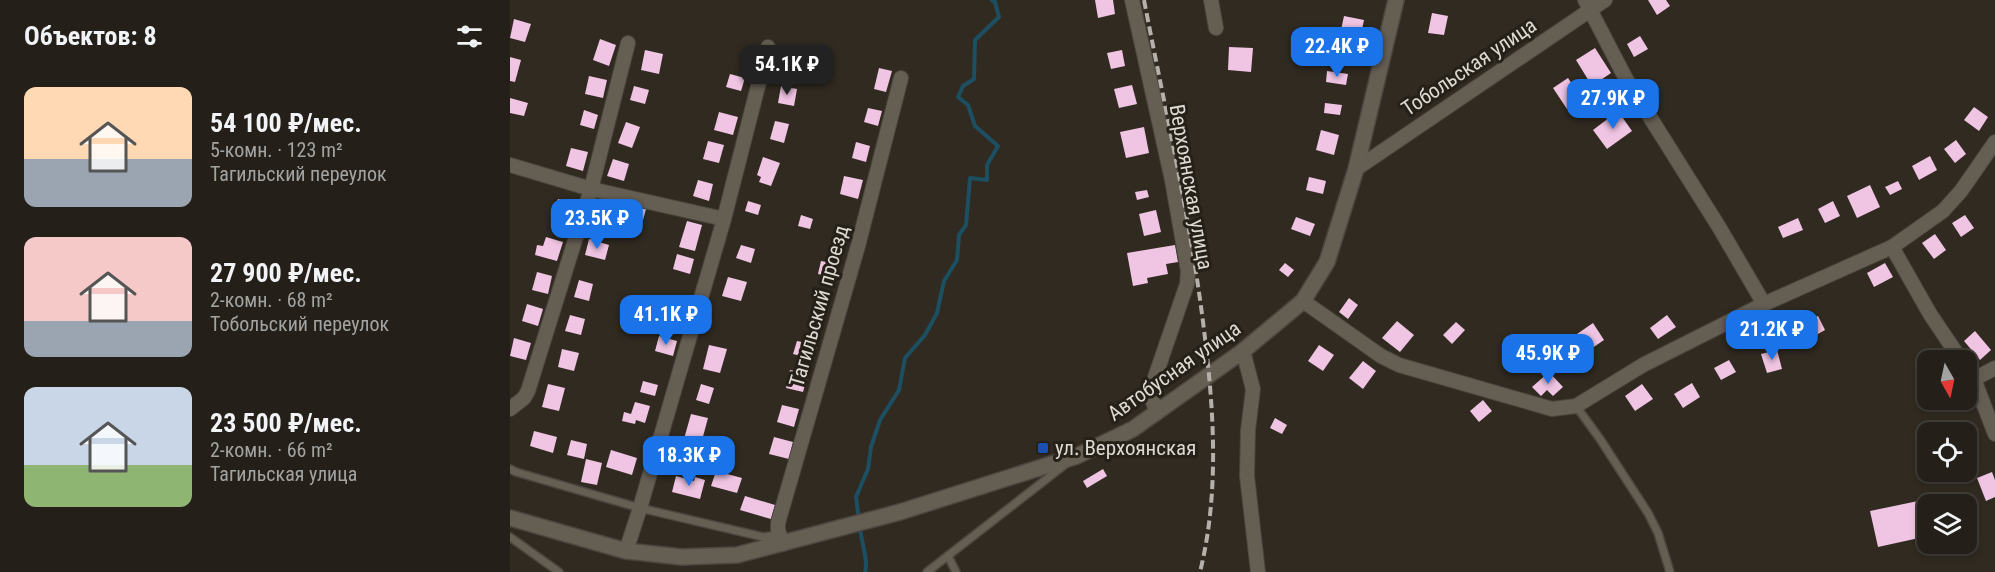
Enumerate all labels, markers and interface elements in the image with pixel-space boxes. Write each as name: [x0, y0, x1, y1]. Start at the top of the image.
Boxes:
street label: Тобольская улица: [1397, 13, 1541, 121]
icon: filters: [453, 20, 486, 53]
text: Объектов: 8: [24, 21, 157, 51]
pin: 22.4K ₽: [1282, 27, 1392, 78]
text: 22.4K ₽: [1305, 34, 1369, 58]
pin: 54.1K ₽: [732, 45, 842, 96]
text: 54.1K ₽: [755, 52, 819, 76]
pin: 27.9K ₽: [1558, 79, 1668, 130]
text: 27.9K ₽: [1581, 86, 1645, 110]
street label: Верхоянская улица: [1165, 102, 1217, 272]
text: 54 100 ₽/мес.: [210, 108, 362, 138]
icon: home: [72, 111, 144, 183]
text: 5-комн. · 123 m²: [210, 138, 343, 162]
text: Тагильский переулок: [210, 162, 387, 186]
pin: 23.5K ₽: [542, 199, 652, 250]
text: 23.5K ₽: [565, 206, 629, 230]
street label: Тагильский проезд: [784, 222, 854, 390]
text: 27 900 ₽/мес.: [210, 258, 362, 288]
icon: home: [72, 261, 144, 333]
text: 2-комн. · 68 m²: [210, 288, 333, 312]
pin: 41.1K ₽: [611, 295, 721, 346]
text: 41.1K ₽: [634, 302, 698, 326]
pin: 21.2K ₽: [1717, 310, 1827, 361]
text: Тобольский переулок: [210, 312, 389, 336]
street label: Автобусная улица: [1103, 316, 1245, 426]
text: 21.2K ₽: [1740, 317, 1804, 341]
pin: 45.9K ₽: [1493, 334, 1603, 385]
text: 45.9K ₽: [1516, 341, 1580, 365]
north arrow: [1917, 350, 1977, 410]
map controls: [1917, 350, 1977, 554]
text: 23 500 ₽/мес.: [210, 408, 362, 438]
icon: home: [72, 411, 144, 483]
button: locate: [1917, 422, 1977, 482]
pin: 18.3K ₽: [634, 436, 744, 487]
place label: ул. Верхоянская: [1055, 436, 1196, 460]
text: 2-комн. · 66 m²: [210, 438, 333, 462]
marker: ул. Верхоянская: [1036, 441, 1050, 455]
text: 18.3K ₽: [657, 443, 721, 467]
text: Тагильская улица: [210, 462, 357, 486]
button: layers: [1917, 494, 1977, 554]

